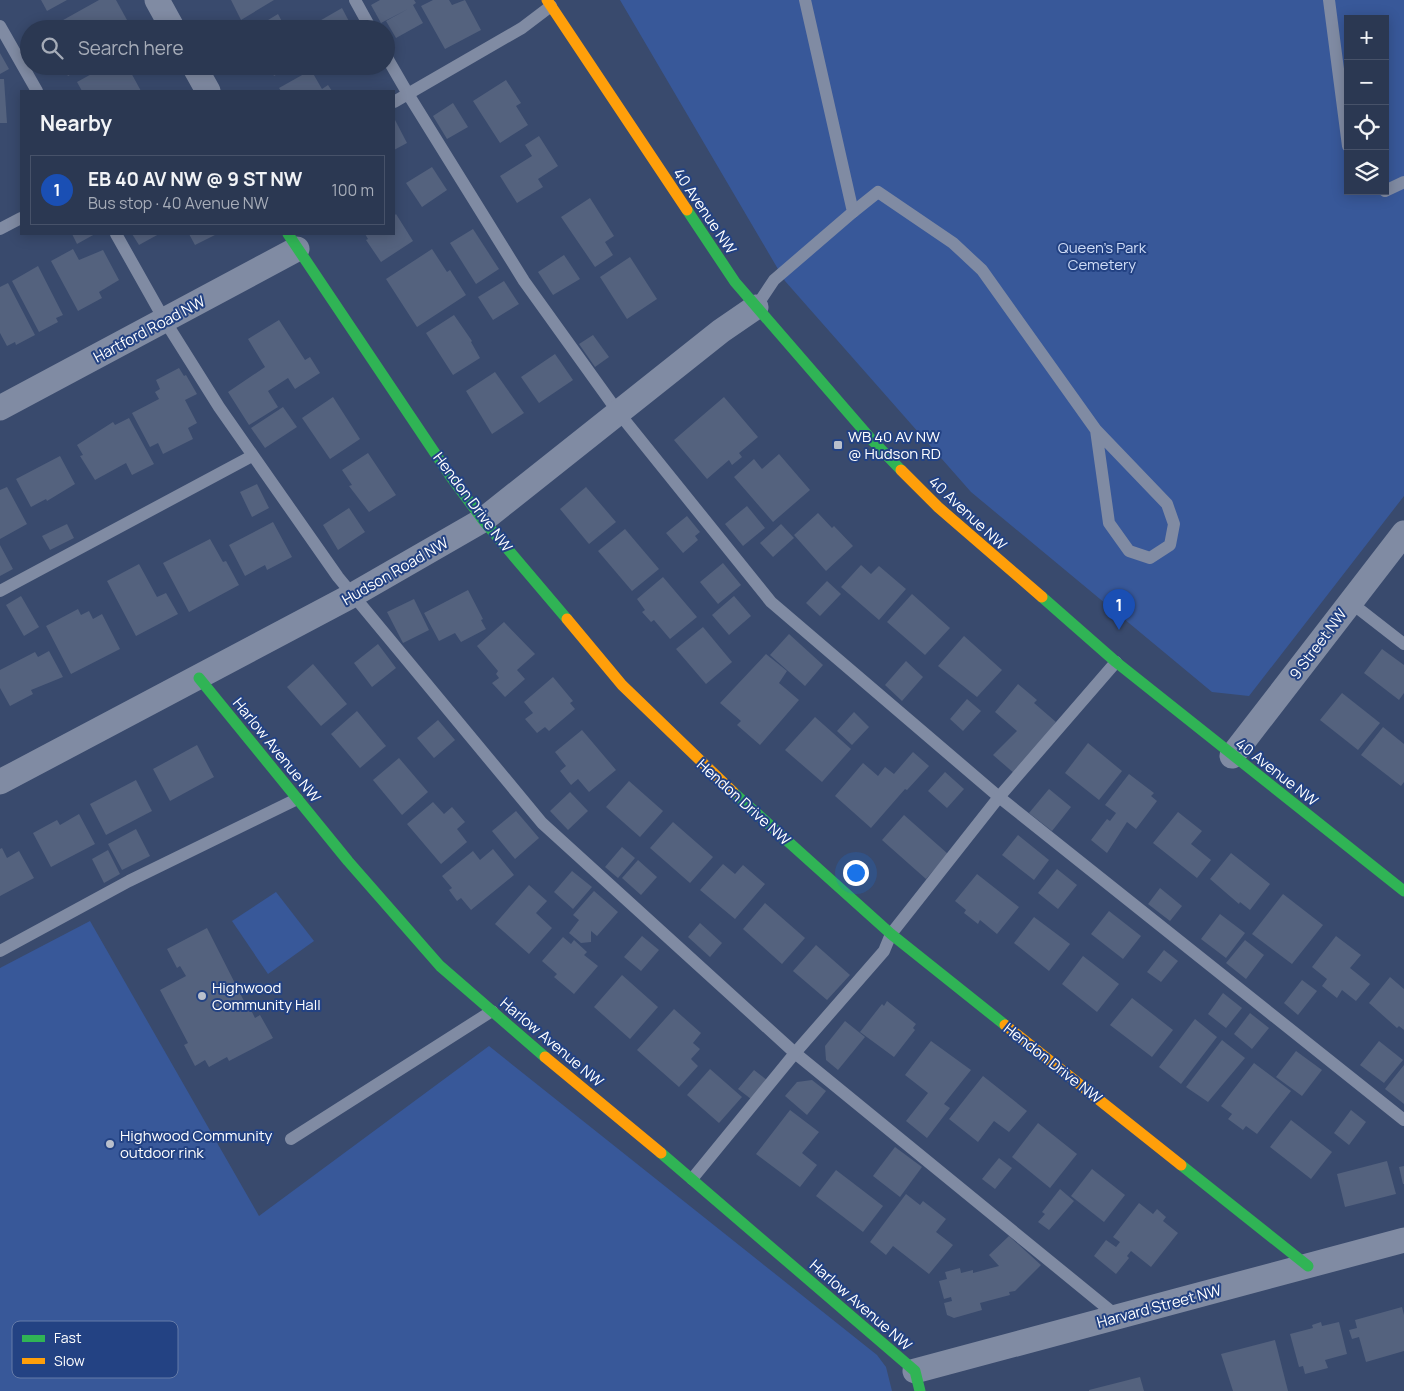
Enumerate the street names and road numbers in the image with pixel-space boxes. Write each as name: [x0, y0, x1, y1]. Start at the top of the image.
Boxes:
street label: 40 Avenue NW: [668, 164, 742, 258]
street label: Hartford Road NW: [89, 291, 209, 367]
street label: Hendon Drive NW: [429, 448, 517, 556]
street label: 40 Avenue NW: [924, 471, 1012, 555]
street label: Hudson Road NW: [338, 532, 452, 610]
street label: 9 Street NW: [1284, 604, 1352, 684]
street label: Harlow Avenue NW: [228, 693, 326, 807]
street label: 40 Avenue NW: [1231, 733, 1323, 811]
street label: Hendon Drive NW: [692, 754, 796, 850]
street label: Harlow Avenue NW: [496, 992, 608, 1092]
street label: Hendon Drive NW: [999, 1018, 1107, 1108]
street label: Harlow Avenue NW: [805, 1255, 917, 1355]
street label: Harvard Street NW: [1094, 1279, 1224, 1333]

